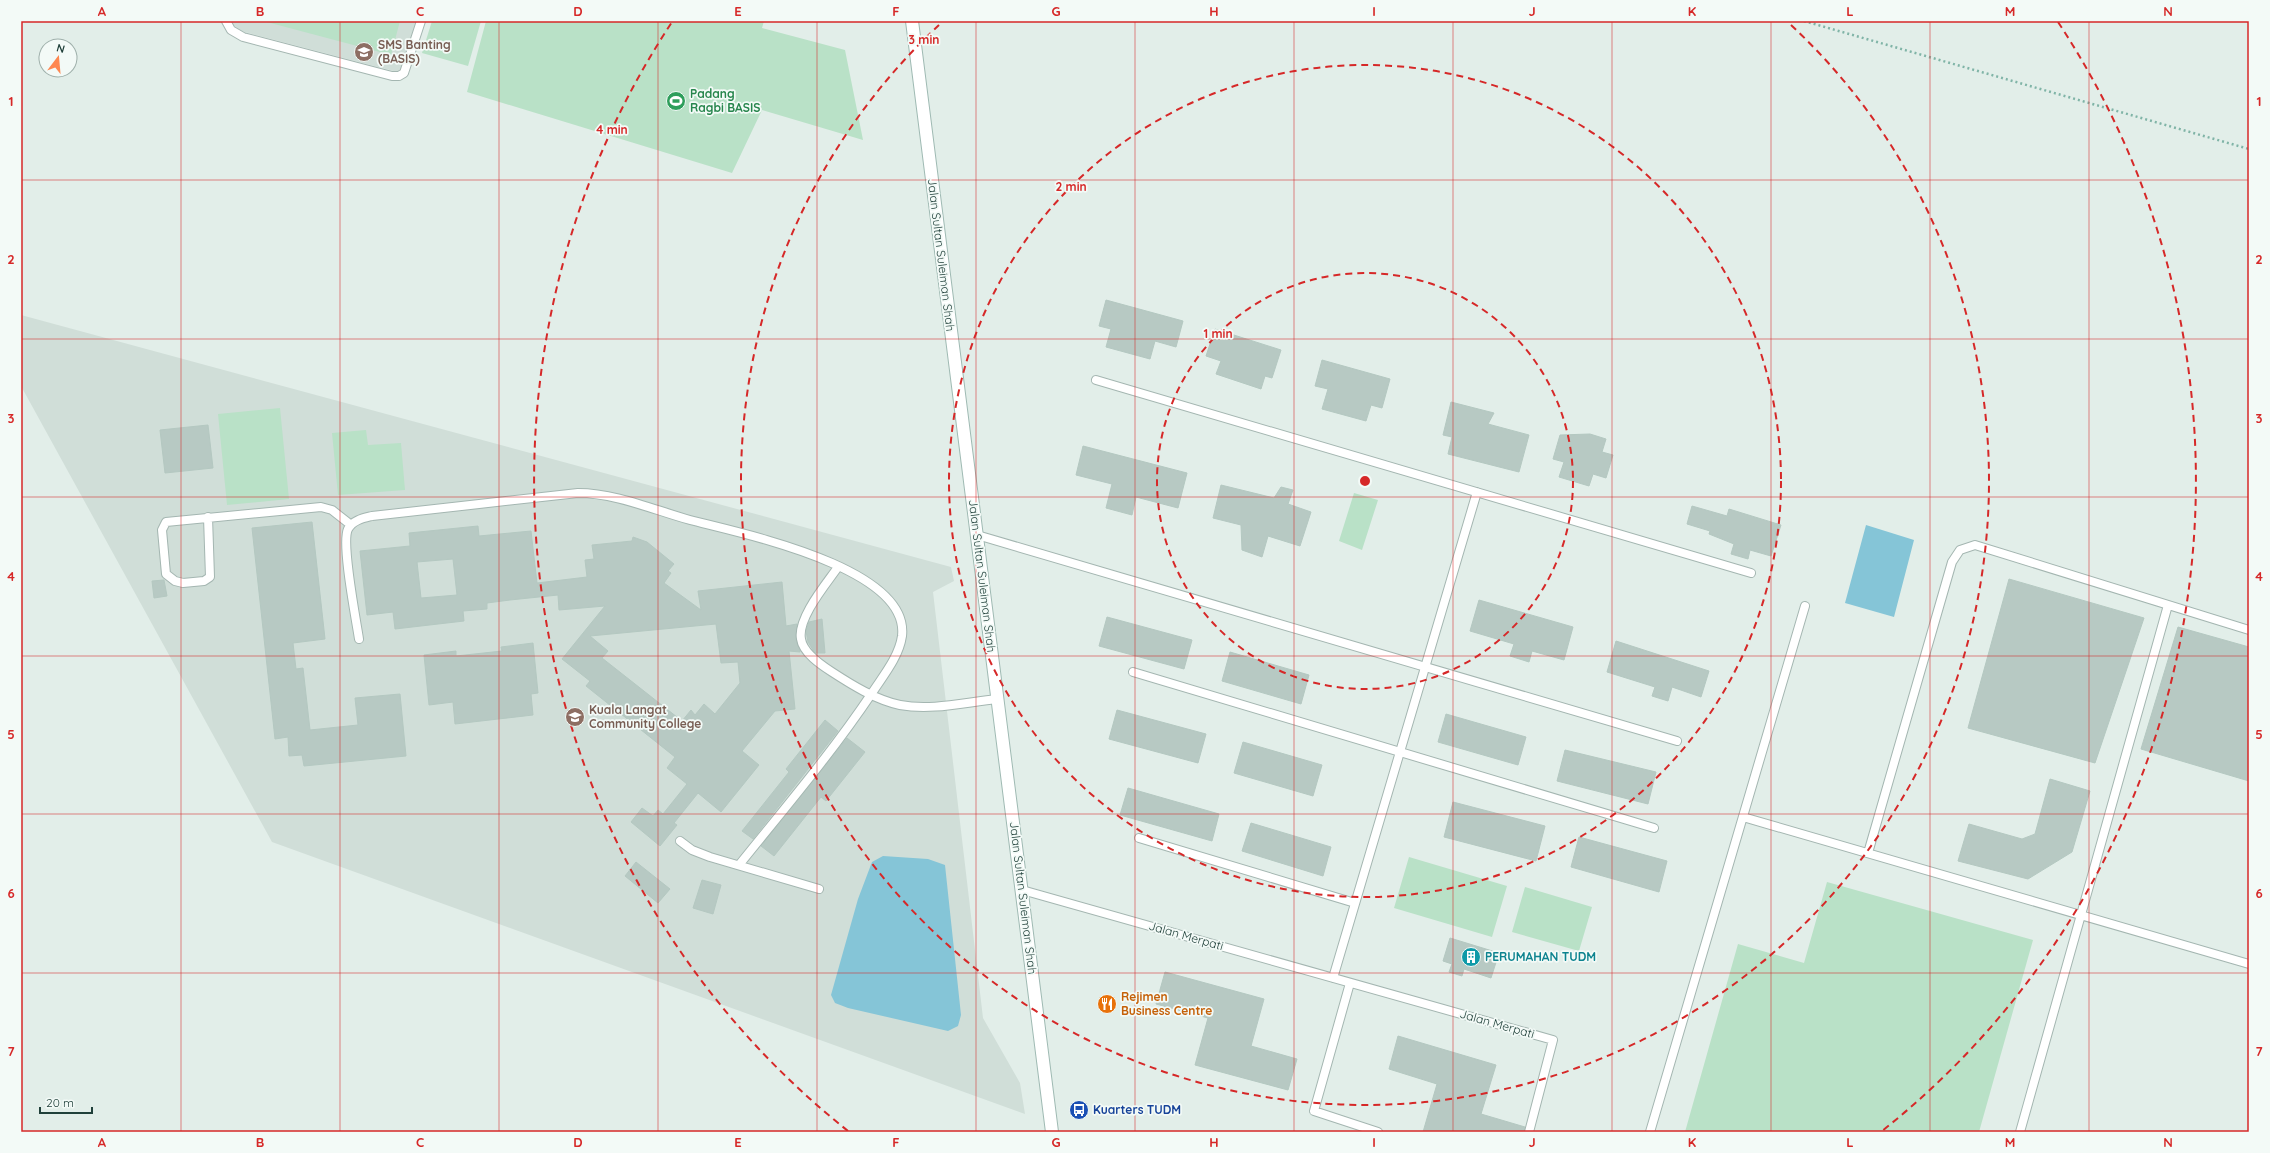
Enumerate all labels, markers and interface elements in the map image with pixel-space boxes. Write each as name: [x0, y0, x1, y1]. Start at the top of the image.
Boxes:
text: A: [98, 3, 107, 19]
text: B: [256, 3, 264, 19]
text: C: [416, 3, 424, 19]
text: D: [573, 3, 583, 19]
text: E: [734, 3, 742, 19]
text: F: [892, 3, 900, 19]
text: G: [1051, 3, 1061, 19]
text: H: [1209, 3, 1219, 19]
text: I: [1372, 3, 1376, 19]
text: J: [1528, 3, 1536, 19]
text: K: [1688, 3, 1697, 19]
text: L: [1846, 3, 1854, 19]
text: M: [2005, 3, 2015, 19]
text: N: [2163, 3, 2173, 19]
text: 3 min: [909, 32, 939, 47]
place label: SMS Banting (BASIS): [378, 37, 451, 66]
north arrow: [38, 38, 78, 78]
text: N: [55, 41, 67, 56]
school or university icon: SMS Banting (BASIS): [353, 41, 375, 63]
place label: Padang Ragbi BASIS: [690, 86, 760, 115]
sports icon: Padang Ragbi BASIS: [665, 90, 687, 112]
text: 1: [8, 93, 14, 109]
text: 1: [2256, 93, 2262, 109]
text: 4 min: [596, 122, 628, 137]
street label: Jalan Sultan Suleiman Shah: [925, 178, 958, 332]
text: 2 min: [1055, 179, 1087, 194]
text: 2: [7, 251, 15, 267]
text: 2: [2255, 251, 2263, 267]
text: 1 min: [1203, 326, 1233, 341]
text: 3: [8, 410, 15, 426]
text: 3: [2256, 410, 2263, 426]
centre of rings: [1358, 474, 1372, 488]
street label: Jalan Sultan Suleiman Shah: [966, 499, 999, 653]
text: 4: [7, 568, 15, 584]
text: 4: [2255, 568, 2263, 584]
place label: Kuala Langat Community College: [589, 702, 701, 731]
school or university icon: Kuala Langat Community College: [564, 706, 586, 728]
text: 5: [7, 726, 15, 742]
text: 5: [2255, 726, 2263, 742]
street label: Jalan Sultan Suleiman Shah: [1007, 821, 1040, 975]
text: 6: [7, 885, 15, 901]
text: 6: [2255, 885, 2263, 901]
street label: Jalan Merpati: [1147, 918, 1225, 953]
building icon: PERUMAHAN TUDM: [1460, 946, 1482, 968]
place label: PERUMAHAN TUDM: [1485, 949, 1596, 964]
place label: Rejimen Business Centre: [1121, 989, 1212, 1018]
restaurant icon: Rejimen Business Centre: [1096, 993, 1118, 1015]
street label: Jalan Merpati: [1458, 1006, 1536, 1041]
text: 7: [7, 1043, 15, 1059]
text: 7: [2255, 1043, 2263, 1059]
scale bar: [40, 1089, 92, 1115]
text: 20 m: [46, 1095, 74, 1110]
bus stop icon: Kuarters TUDM: [1068, 1099, 1090, 1121]
place label: Kuarters TUDM: [1093, 1102, 1181, 1117]
text: A: [98, 1134, 107, 1150]
text: B: [256, 1134, 264, 1150]
text: C: [416, 1134, 424, 1150]
text: D: [573, 1134, 583, 1150]
text: E: [734, 1134, 742, 1150]
text: F: [892, 1134, 900, 1150]
text: G: [1051, 1134, 1061, 1150]
text: H: [1209, 1134, 1219, 1150]
text: I: [1372, 1134, 1376, 1150]
text: J: [1528, 1134, 1536, 1150]
text: K: [1688, 1134, 1697, 1150]
text: L: [1846, 1134, 1854, 1150]
text: M: [2005, 1134, 2015, 1150]
text: N: [2163, 1134, 2173, 1150]

